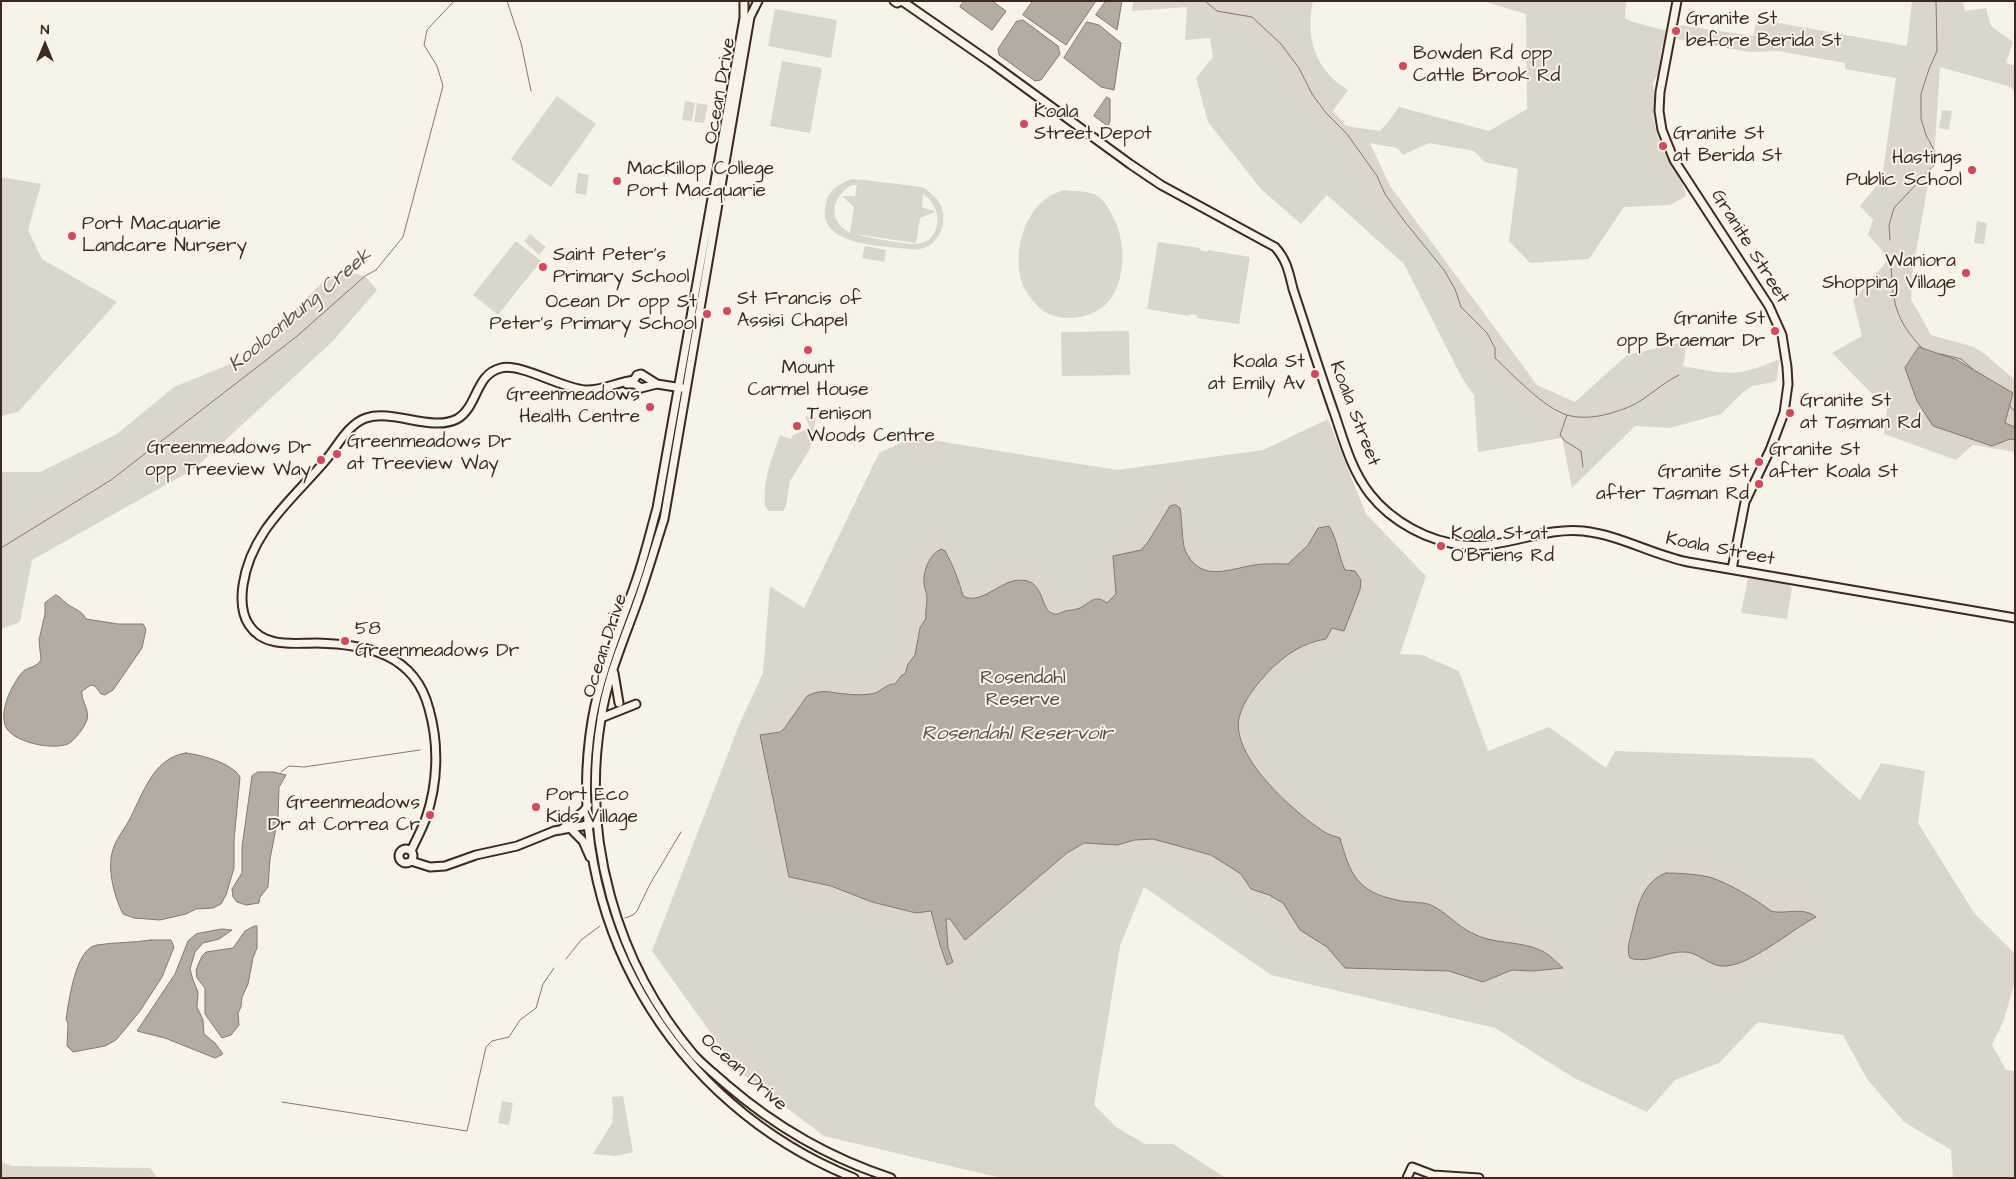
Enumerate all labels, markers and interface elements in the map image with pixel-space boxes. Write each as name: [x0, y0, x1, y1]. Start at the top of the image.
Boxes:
place label: Granite St before Berida St: [1686, 9, 1841, 53]
north arrow: [20, 20, 70, 70]
text: N: [41, 20, 49, 40]
marker: Granite St before Berida St: [1670, 25, 1682, 37]
street label: Ocean Drive: [700, 36, 742, 146]
place label: Bowden Rd opp Cattle Brook Rd: [1413, 44, 1560, 88]
marker: Bowden Rd opp Cattle Brook Rd: [1397, 60, 1409, 72]
place label: Koala Street Depot: [1034, 102, 1152, 146]
marker: Koala Street Depot: [1018, 118, 1030, 130]
place label: Granite St at Berida St: [1673, 124, 1782, 168]
marker: Granite St at Berida St: [1657, 140, 1669, 152]
place label: Hastings Public School: [1846, 148, 1962, 192]
place label: MacKillop College Port Macquarie: [627, 159, 774, 203]
marker: Hastings Public School: [1966, 164, 1978, 176]
marker: MacKillop College Port Macquarie: [611, 175, 623, 187]
street label: Granite Street: [1705, 186, 1793, 308]
place label: Port Macquarie Landcare Nursery: [82, 214, 247, 258]
marker: Port Macquarie Landcare Nursery: [66, 230, 78, 242]
water label: Kooloonbung Creek: [225, 244, 377, 378]
place label: Saint Peter's Primary School: [553, 245, 689, 289]
place label: Waniora Shopping Village: [1822, 251, 1956, 295]
marker: Saint Peter's Primary School: [537, 261, 549, 273]
marker: Waniora Shopping Village: [1960, 267, 1972, 279]
place label: St Francis of Assisi Chapel: [737, 289, 861, 333]
place label: Ocean Dr opp St Peter's Primary School: [489, 292, 697, 336]
marker: St Francis of Assisi Chapel: [721, 305, 733, 317]
marker: Ocean Dr opp St Peter's Primary School: [701, 308, 713, 320]
place label: Granite St opp Braemar Dr: [1616, 309, 1765, 353]
marker: Granite St opp Braemar Dr: [1769, 325, 1781, 337]
marker: Mount Carmel House: [802, 344, 814, 356]
place label: Koala St at Emily Av: [1208, 352, 1305, 396]
place label: Mount Carmel House: [748, 358, 868, 402]
street label: Koala Street: [1324, 358, 1384, 470]
marker: Koala St at Emily Av: [1309, 368, 1321, 380]
place label: Greenmeadows Health Centre: [506, 385, 640, 429]
place label: Granite St at Tasman Rd: [1800, 391, 1921, 435]
marker: Greenmeadows Health Centre: [644, 401, 656, 413]
place label: Tenison Woods Centre: [807, 404, 935, 448]
marker: Granite St at Tasman Rd: [1784, 407, 1796, 419]
marker: Tenison Woods Centre: [791, 420, 803, 432]
place label: Greenmeadows Dr at Treeview Way: [347, 432, 511, 476]
place label: Greenmeadows Dr opp Treeview Way: [145, 438, 311, 482]
place label: Granite St after Koala St: [1769, 440, 1898, 484]
marker: Greenmeadows Dr at Treeview Way: [331, 448, 343, 460]
marker: Greenmeadows Dr opp Treeview Way: [315, 454, 327, 466]
marker: Granite St after Koala St: [1753, 456, 1765, 468]
place label: Granite St after Tasman Rd: [1596, 462, 1749, 506]
marker: Granite St after Tasman Rd: [1753, 478, 1765, 490]
place label: Koala St at O'Briens Rd: [1451, 524, 1554, 568]
street label: Koala Street: [1663, 528, 1777, 572]
marker: Koala St at O'Briens Rd: [1435, 540, 1447, 552]
street label: Ocean Drive: [579, 591, 633, 701]
place label: 58 Greenmeadows Dr: [355, 619, 519, 663]
marker: 58 Greenmeadows Dr: [339, 635, 351, 647]
park label: Rosendahl Reserve: [980, 668, 1066, 712]
water label: Rosendahl Reservoir: [922, 723, 1112, 747]
place label: Port Eco Kids Village: [546, 785, 638, 829]
place label: Greenmeadows Dr at Correa Cr: [268, 793, 420, 837]
marker: Port Eco Kids Village: [530, 801, 542, 813]
marker: Greenmeadows Dr at Correa Cr: [424, 809, 436, 821]
street label: Ocean Drive: [695, 1029, 791, 1117]

